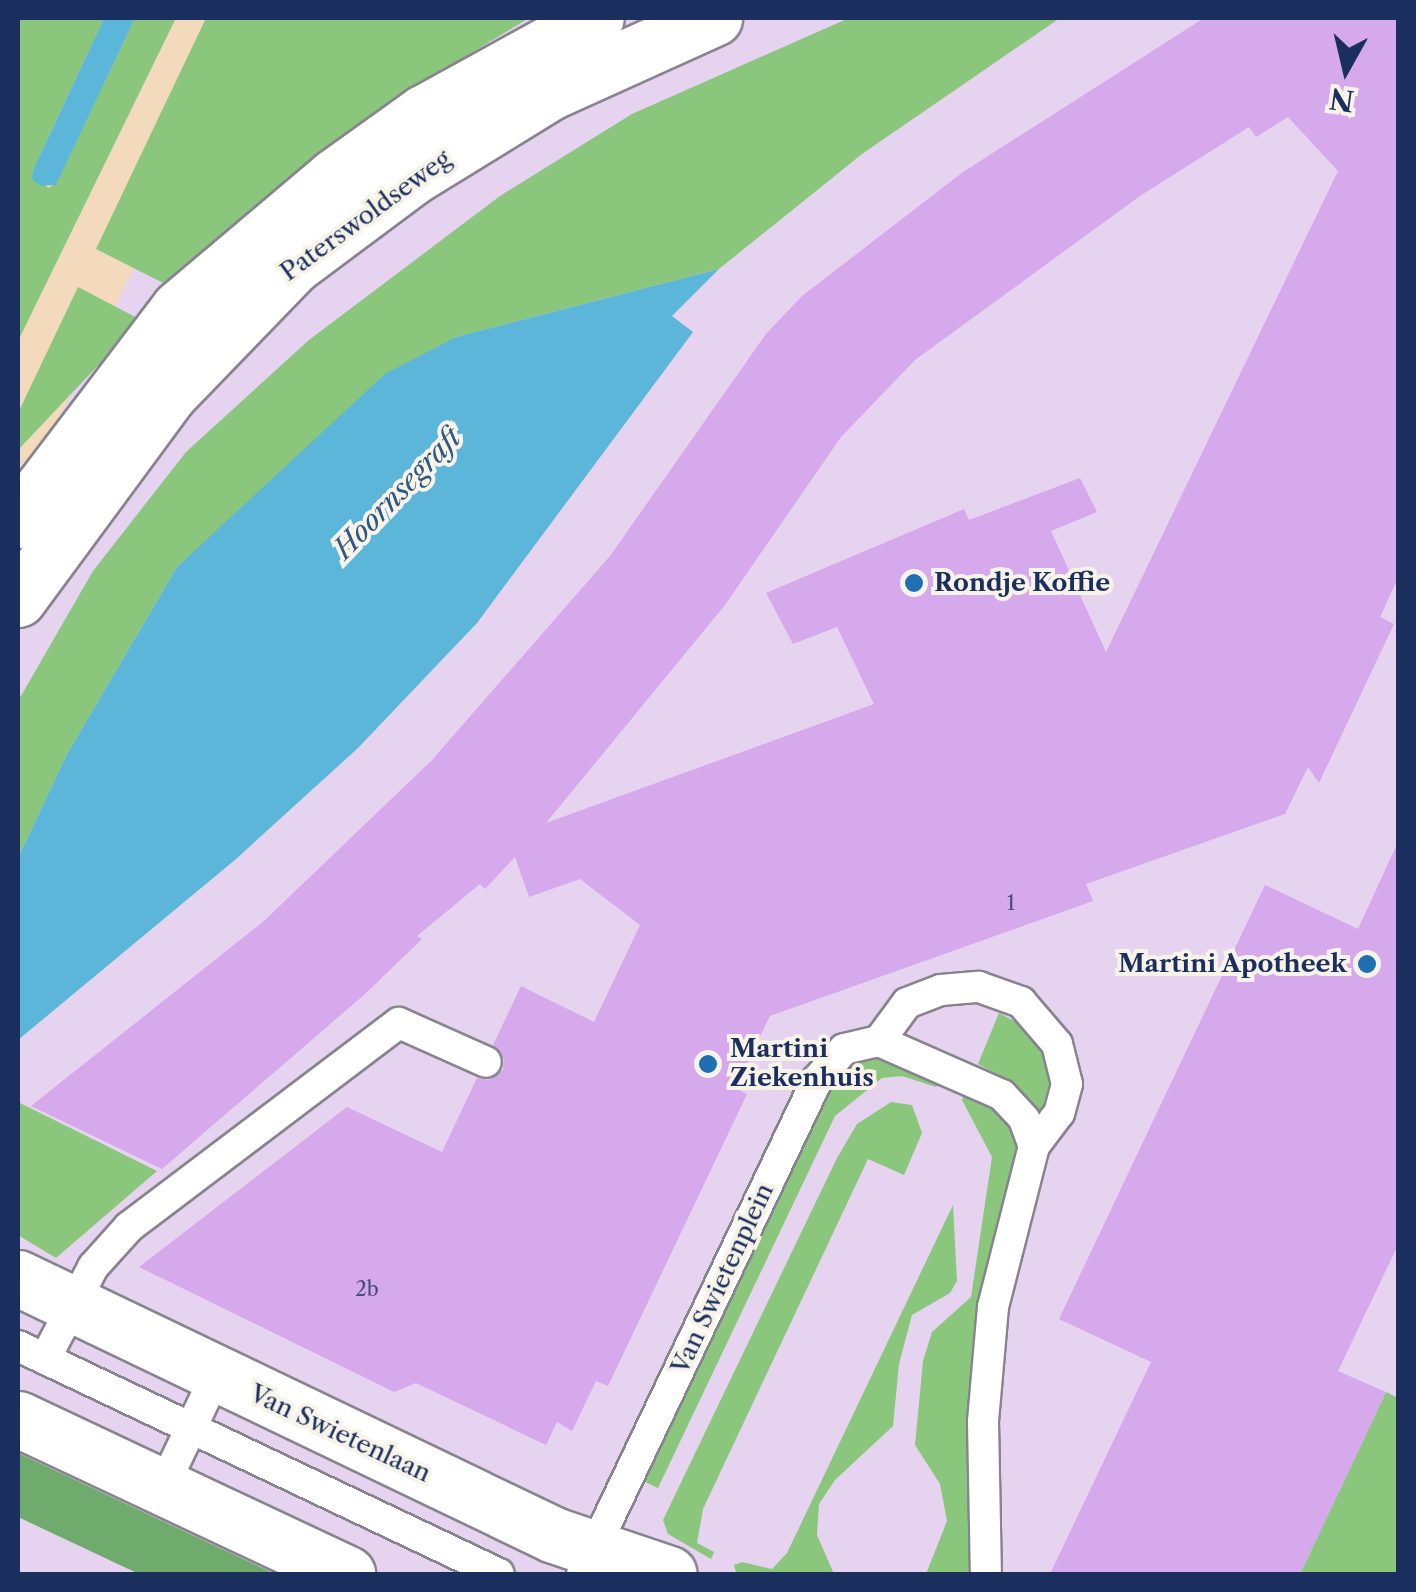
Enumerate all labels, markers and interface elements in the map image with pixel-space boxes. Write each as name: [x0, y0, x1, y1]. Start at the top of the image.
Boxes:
north arrow: [1296, 20, 1396, 120]
text: N: [1327, 81, 1356, 118]
street label: Paterswoldseweg: [275, 144, 457, 288]
water label: Hoornsegraft: [326, 420, 468, 566]
place label: Rondje Koffie: [934, 568, 1110, 598]
marker: Rondje Koffie: [903, 572, 925, 594]
house number: 1: [1007, 891, 1015, 915]
place label: Martini Apotheek: [1117, 949, 1347, 979]
marker: Martini Apotheek: [1356, 953, 1378, 975]
place label: Martini Ziekenhuis: [730, 1035, 874, 1094]
marker: Martini Ziekenhuis: [695, 1051, 721, 1077]
street label: Van Swietenplein: [666, 1179, 780, 1379]
house number: 2b: [355, 1277, 379, 1301]
street label: Van Swietenlaan: [245, 1379, 435, 1489]

